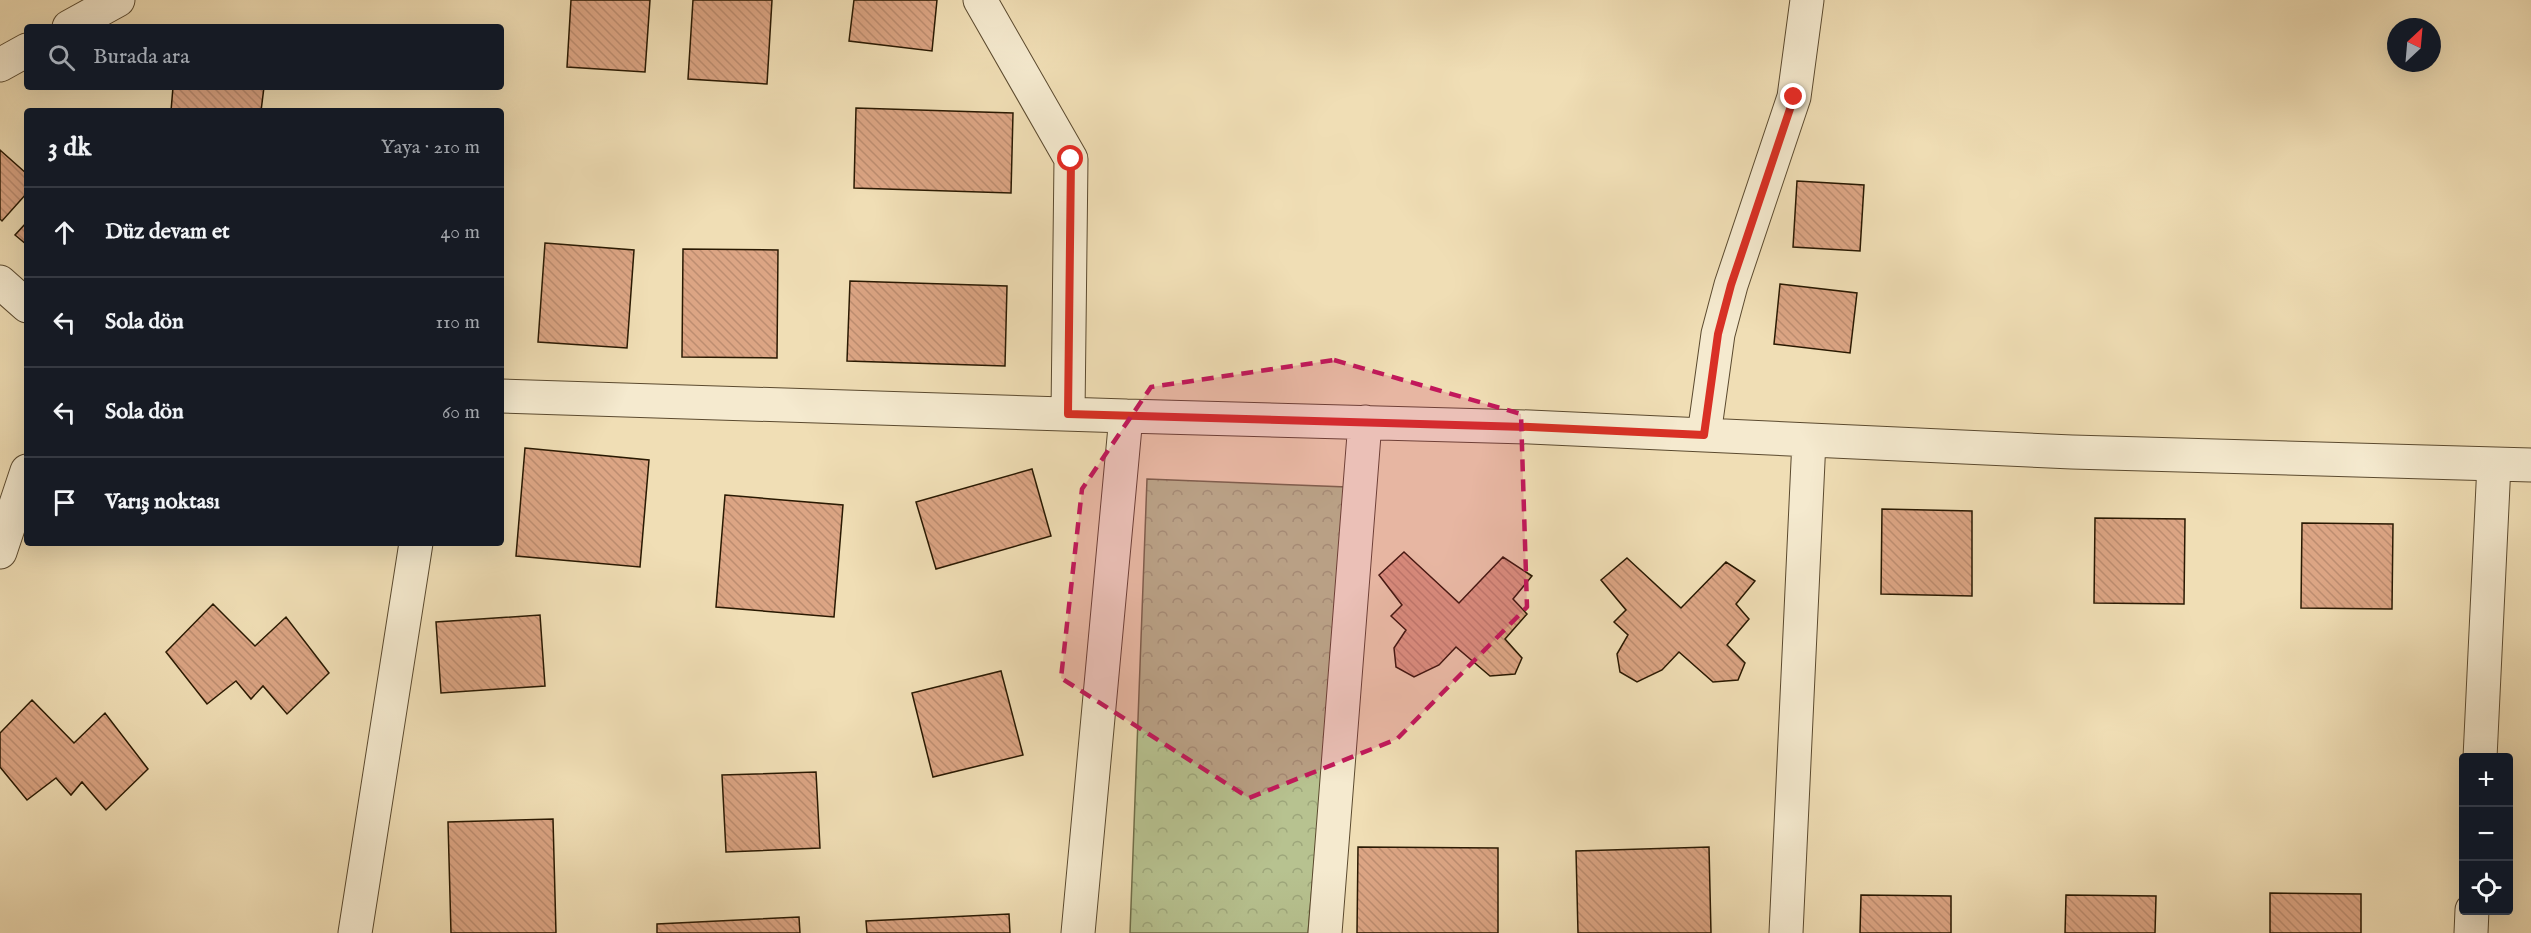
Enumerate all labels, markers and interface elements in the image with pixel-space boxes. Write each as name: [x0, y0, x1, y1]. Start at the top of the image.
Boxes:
north arrow: [2387, 18, 2441, 72]
search box: [24, 24, 504, 90]
icon: search: [45, 41, 78, 74]
text: Burada ara: [93, 43, 190, 71]
route end: [1780, 83, 1806, 109]
text: 3 dk: [48, 131, 91, 164]
text: Yaya · 210 m: [381, 135, 480, 160]
route start: [1057, 145, 1083, 171]
icon: ahead: [48, 216, 81, 249]
text: Düz devam et: [105, 218, 230, 246]
text: 40 m: [441, 220, 480, 245]
icon: left: [48, 306, 81, 339]
text: Sola dön: [105, 308, 184, 336]
text: 110 m: [436, 310, 480, 335]
icon: left: [48, 396, 81, 429]
text: Sola dön: [105, 398, 184, 426]
text: 60 m: [442, 400, 480, 425]
icon: arrive: [48, 486, 81, 519]
text: Varış noktası: [105, 488, 220, 516]
map controls: [2459, 753, 2513, 915]
button: +: [2459, 753, 2513, 807]
button: −: [2459, 807, 2513, 861]
button: locate: [2459, 861, 2513, 915]

